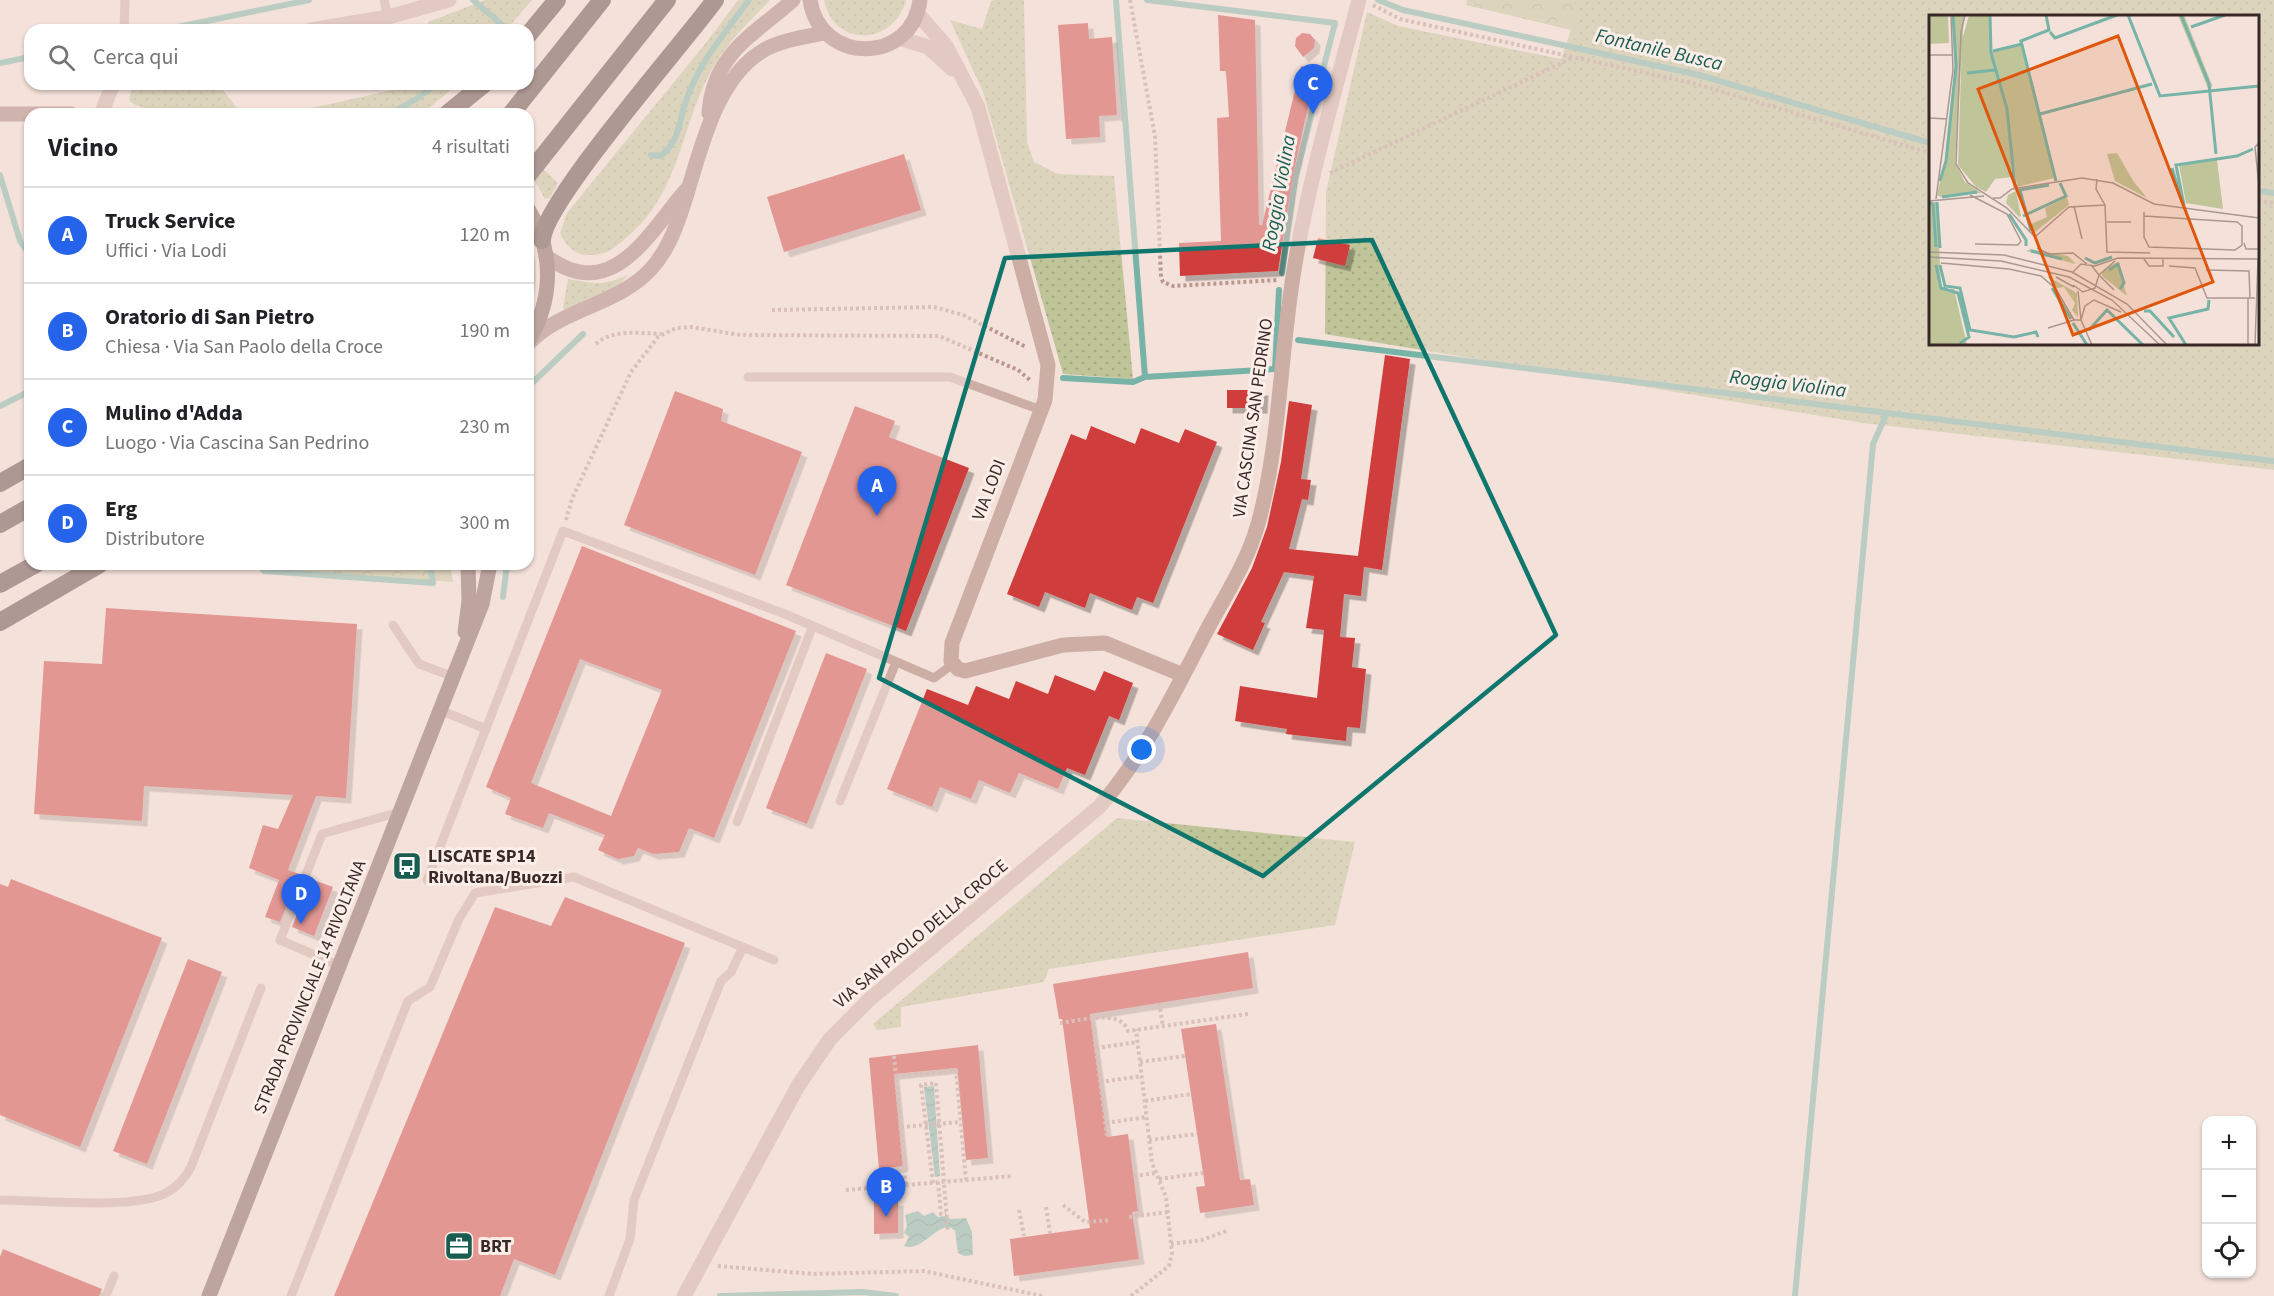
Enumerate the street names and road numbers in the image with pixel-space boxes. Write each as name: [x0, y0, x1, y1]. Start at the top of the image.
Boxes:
street label: VIA CASCINA SAN PEDRINO: [1227, 317, 1279, 519]
street label: VIA LODI: [966, 456, 1012, 524]
street label: VIA SAN PAOLO DELLA CROCE: [829, 854, 1013, 1014]
street label: STRADA PROVINCIALE 14 RIVOLTANA: [249, 857, 371, 1117]

